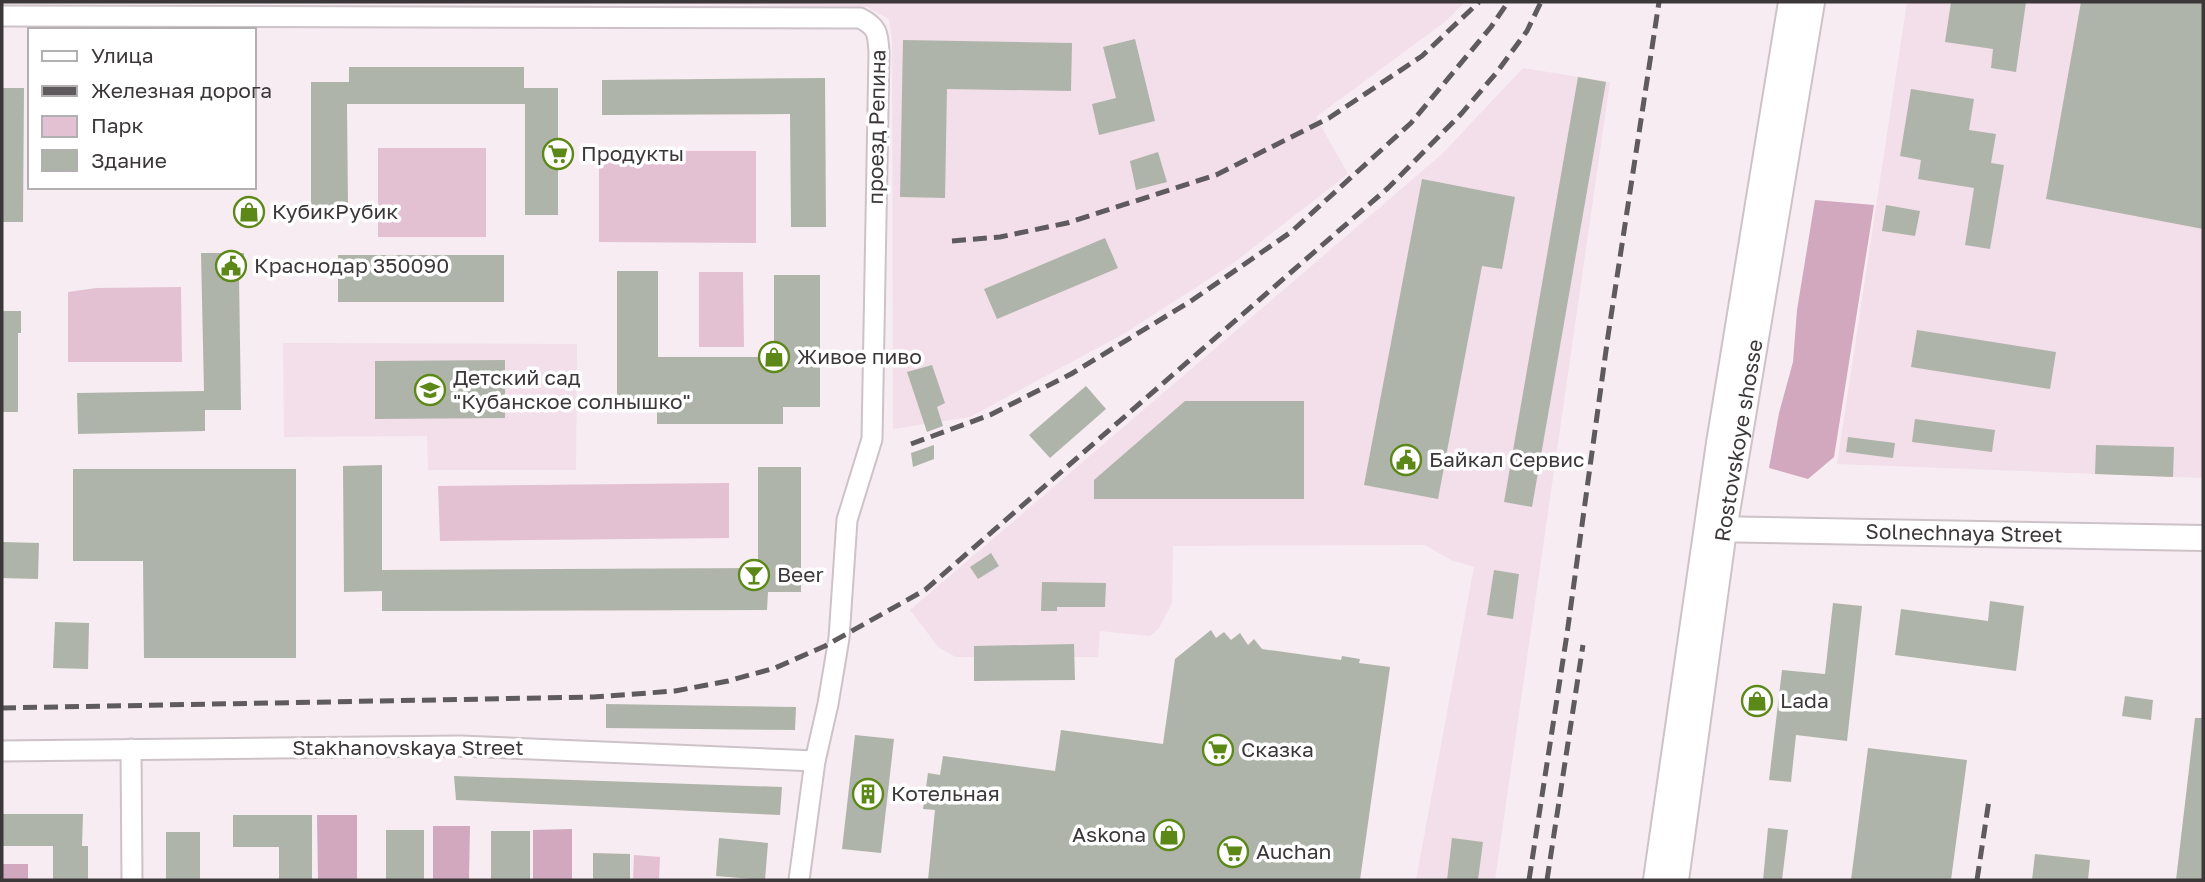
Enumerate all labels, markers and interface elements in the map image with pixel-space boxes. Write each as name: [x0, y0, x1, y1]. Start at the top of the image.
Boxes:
legend: [28, 28, 256, 189]
text: Улица: [91, 42, 154, 68]
street label: проезд Репина: [862, 49, 890, 205]
text: Железная дорога: [91, 77, 272, 103]
text: Парк: [91, 112, 144, 138]
supermarket icon: Продукты: [541, 137, 575, 171]
place label: Продукты: [581, 140, 684, 166]
text: Здание: [91, 147, 167, 173]
shop icon: КубикРубик: [232, 195, 266, 229]
place label: КубикРубик: [272, 198, 398, 224]
public building icon: Краснодар 350090: [214, 249, 248, 283]
place label: Краснодар 350090: [254, 252, 449, 278]
street label: Rostovskoye shosse: [1709, 337, 1768, 543]
shop icon: Живое пиво: [757, 340, 791, 374]
place label: Живое пиво: [797, 343, 922, 369]
place label: Детский сад "Кубанское солнышко": [453, 364, 691, 414]
school or university icon: Детский сад "Кубанское солнышко": [413, 373, 447, 407]
public building icon: Байкал Сервис: [1389, 443, 1423, 477]
place label: Байкал Сервис: [1429, 446, 1584, 472]
street label: Solnechnaya Street: [1865, 518, 2063, 547]
bar icon: Beer: [737, 558, 771, 592]
place label: Beer: [777, 561, 824, 587]
shop icon: Lada: [1740, 684, 1774, 718]
place label: Lada: [1780, 687, 1829, 713]
supermarket icon: Сказка: [1201, 733, 1235, 767]
street label: Stakhanovskaya Street: [292, 734, 524, 760]
place label: Сказка: [1241, 736, 1314, 762]
building icon: Котельная: [851, 777, 885, 811]
place label: Котельная: [891, 780, 1000, 806]
shop icon: Askona: [1152, 818, 1186, 852]
place label: Askona: [1072, 821, 1146, 847]
supermarket icon: Auchan: [1216, 835, 1250, 869]
place label: Auchan: [1256, 838, 1332, 864]

